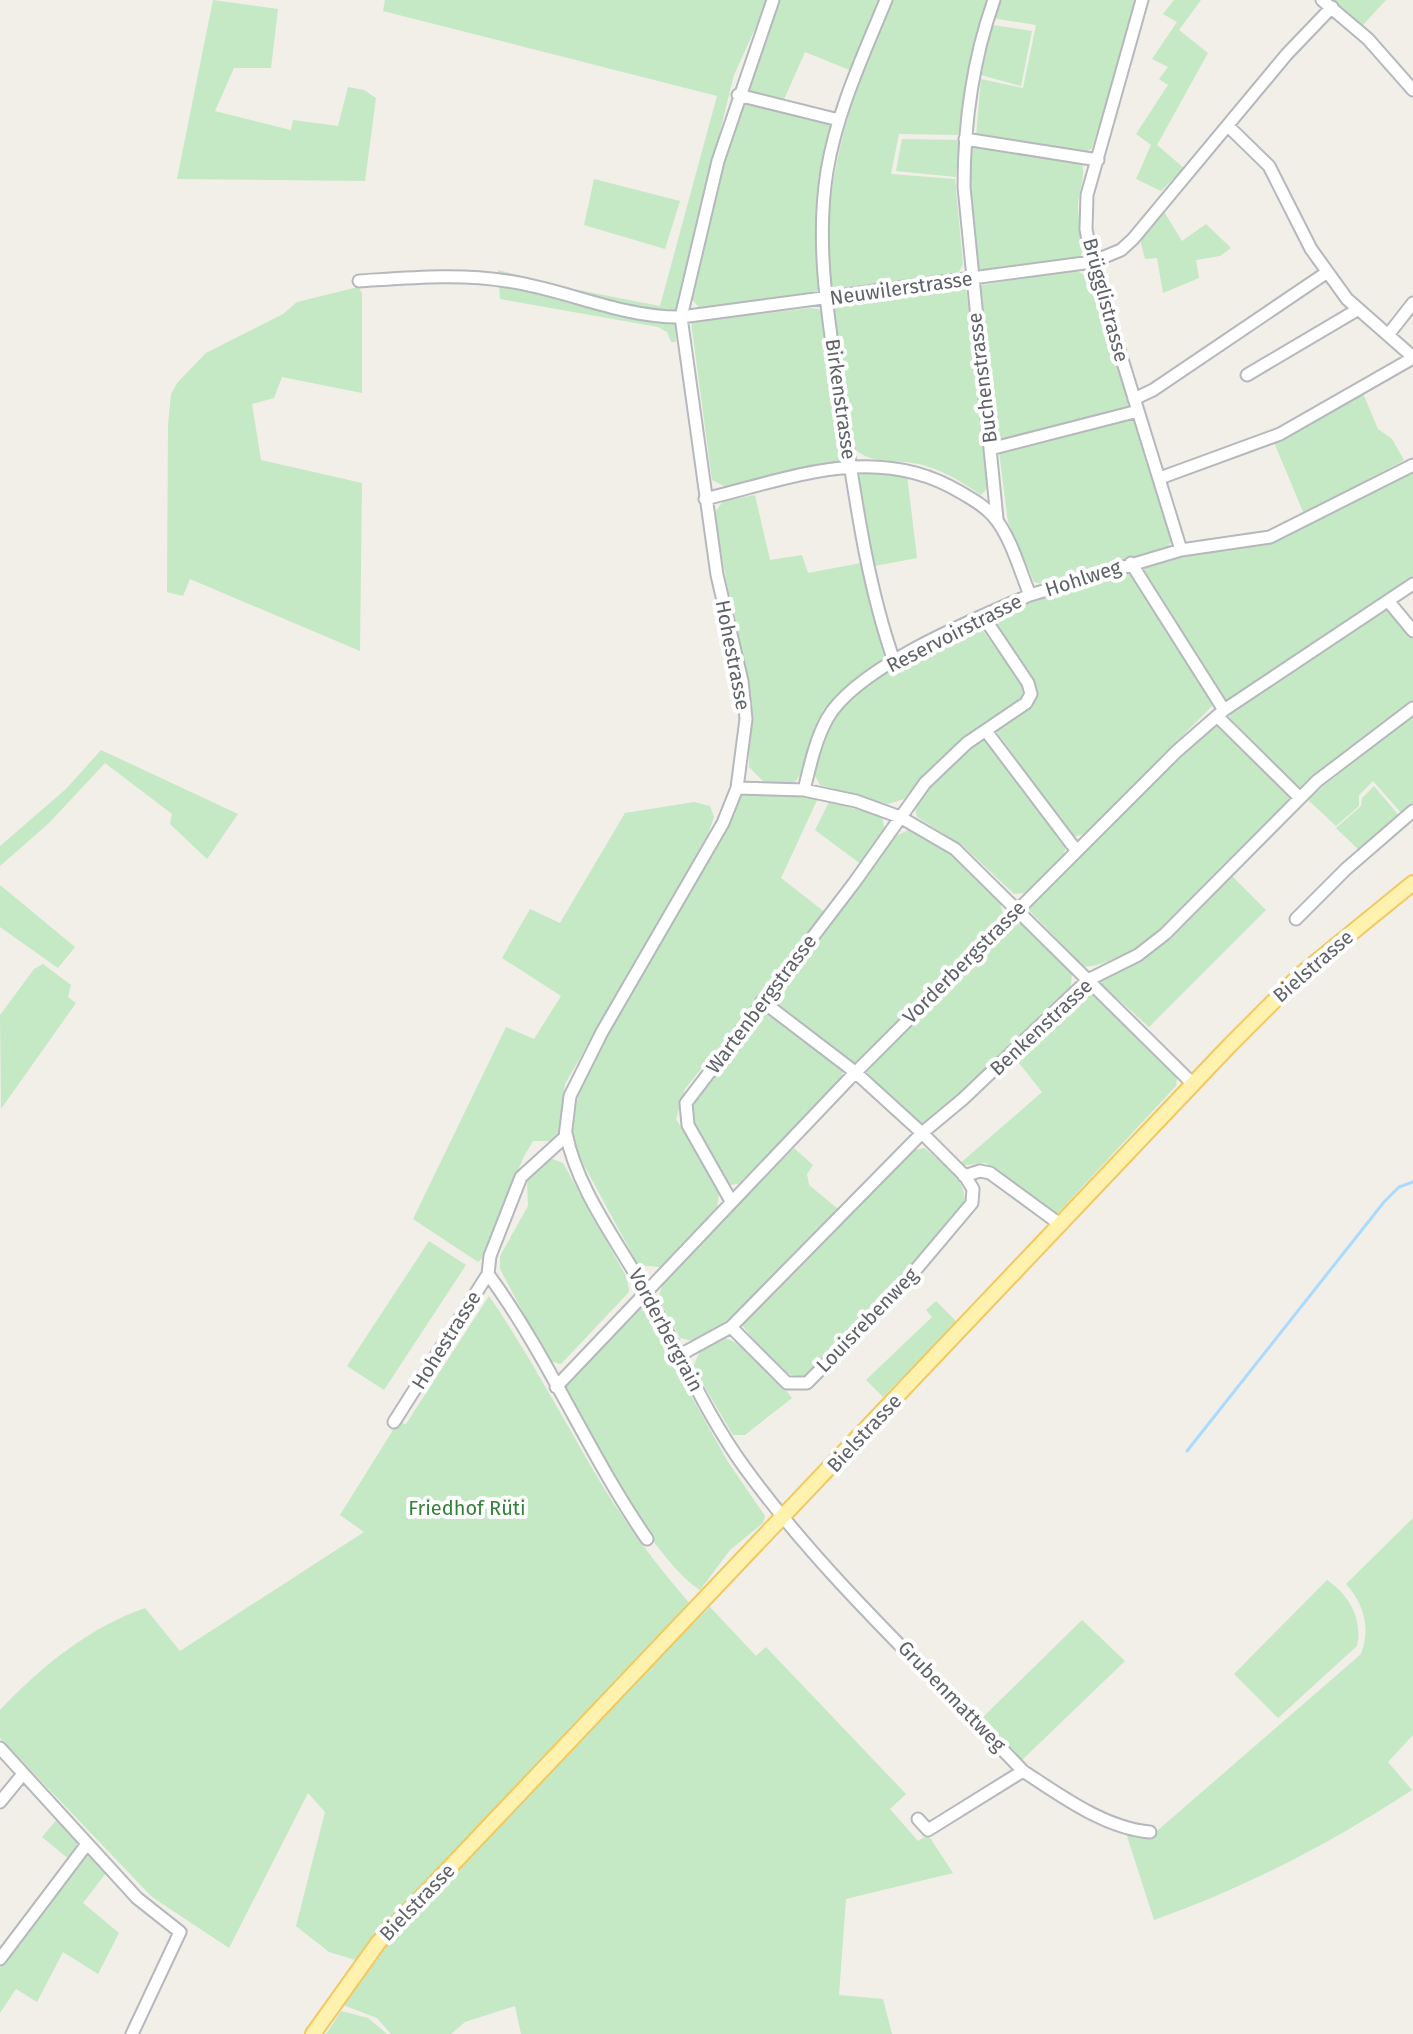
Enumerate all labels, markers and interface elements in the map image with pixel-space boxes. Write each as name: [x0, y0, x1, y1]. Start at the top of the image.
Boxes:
street label: Brügglistrasse: [1078, 235, 1134, 365]
street label: Neuwilerstrasse: [828, 266, 974, 310]
street label: Buchenstrasse: [962, 311, 1002, 445]
street label: Birkenstrasse: [821, 337, 861, 461]
street label: Hohlweg: [1042, 554, 1125, 602]
street label: Reservoirstrasse: [882, 589, 1026, 677]
street label: Hohestrasse: [711, 598, 755, 712]
street label: Vorderbergstrasse: [897, 895, 1031, 1029]
street label: Bielstrasse: [1268, 925, 1358, 1007]
street label: Wartenbergstrasse: [701, 930, 821, 1078]
street label: Benkenstrasse: [985, 974, 1097, 1080]
street label: Louisrebenweg: [811, 1262, 923, 1377]
street label: Vorderbergrain: [624, 1264, 708, 1396]
street label: Hohestrasse: [406, 1286, 486, 1394]
street label: Bielstrasse: [822, 1389, 906, 1477]
park label: Friedhof Rüti: [408, 1496, 526, 1520]
street label: Grubenmattweg: [893, 1636, 1011, 1757]
street label: Bielstrasse: [374, 1858, 460, 1946]

